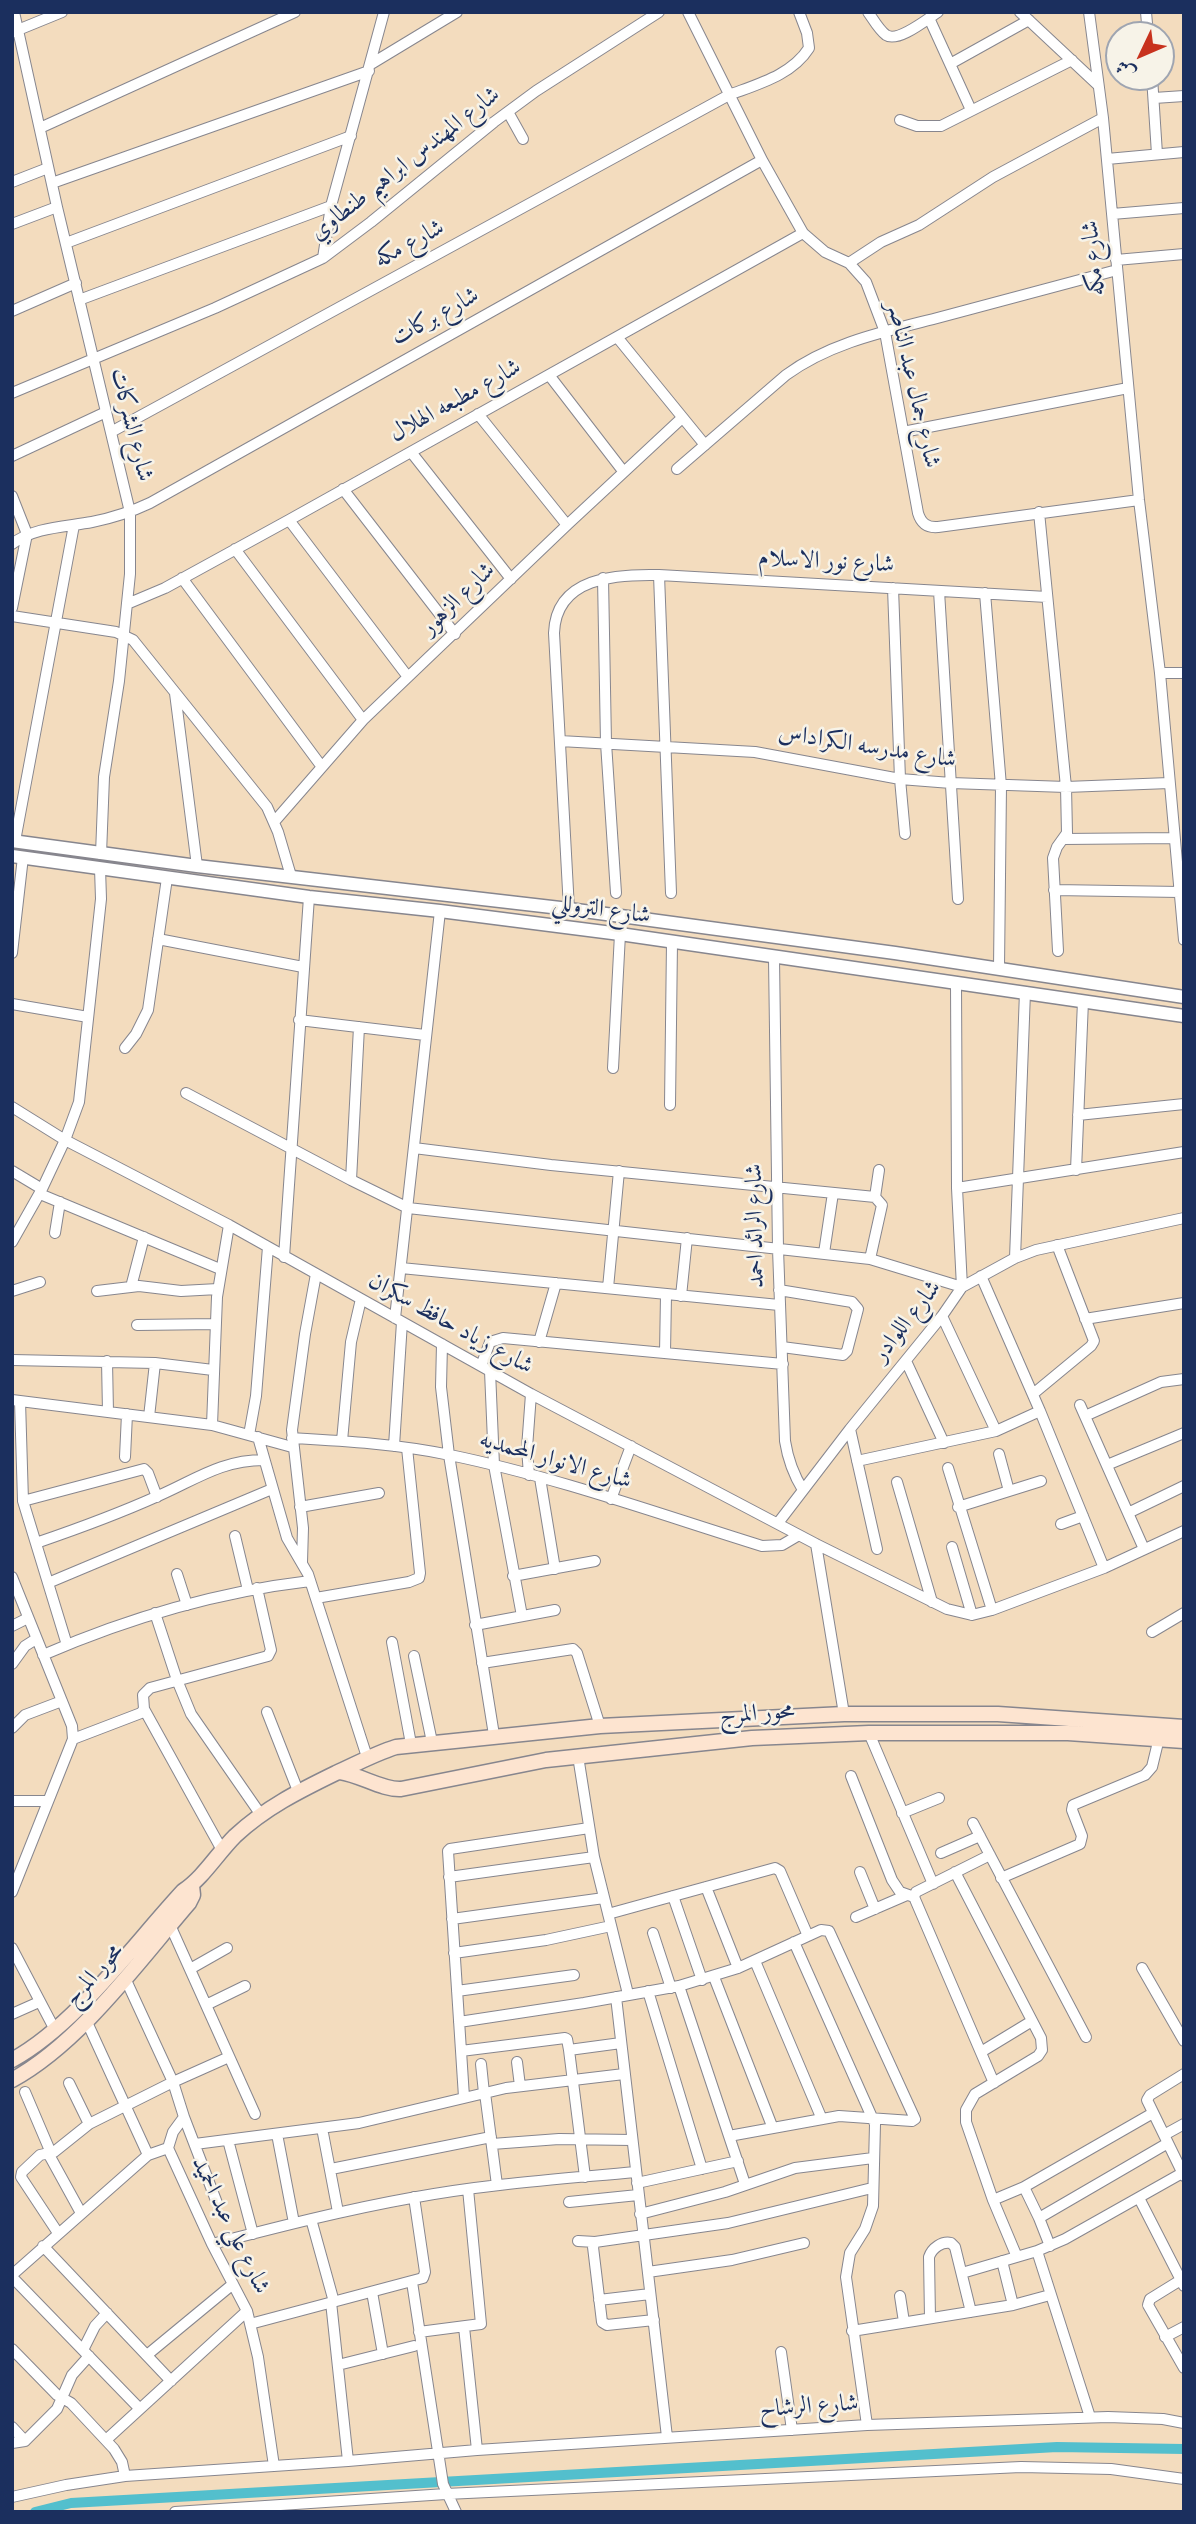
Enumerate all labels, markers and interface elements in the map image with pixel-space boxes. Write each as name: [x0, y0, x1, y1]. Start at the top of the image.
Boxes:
north arrow: [1105, 21, 1175, 91]
text: ش: [1111, 54, 1142, 84]
street label: شارع المهندس ابراهيم طنطاوي: [305, 82, 507, 248]
street label: شارع مكه: [370, 215, 450, 275]
street label: شارع مكه: [1077, 219, 1113, 297]
street label: شارع بركات: [387, 282, 485, 354]
street label: شارع جمال عبد الناصر: [879, 299, 945, 471]
street label: شارع مطبعه الهلال: [385, 354, 527, 450]
street label: شارع الشركات: [102, 365, 158, 485]
street label: شارع نور الاسلام: [757, 545, 895, 581]
street label: شارع الزهور: [416, 557, 502, 643]
street label: شارع مدرسه الكراداس: [776, 720, 958, 776]
street label: شارع التروللي: [550, 890, 652, 932]
street label: شارع الرائد احمد: [742, 1164, 772, 1288]
street label: شارع زياد حافظ سكران: [362, 1268, 538, 1382]
street label: شارع اللوادر: [867, 1275, 949, 1369]
street label: شارع الانوار المحمديه: [476, 1427, 634, 1497]
street label: محور المرج: [718, 1698, 796, 1732]
street label: محور المرج: [59, 1938, 131, 2014]
street label: شارع علي عبد الحميد: [183, 2153, 275, 2299]
street label: شارع الرشاح: [758, 2390, 860, 2426]

